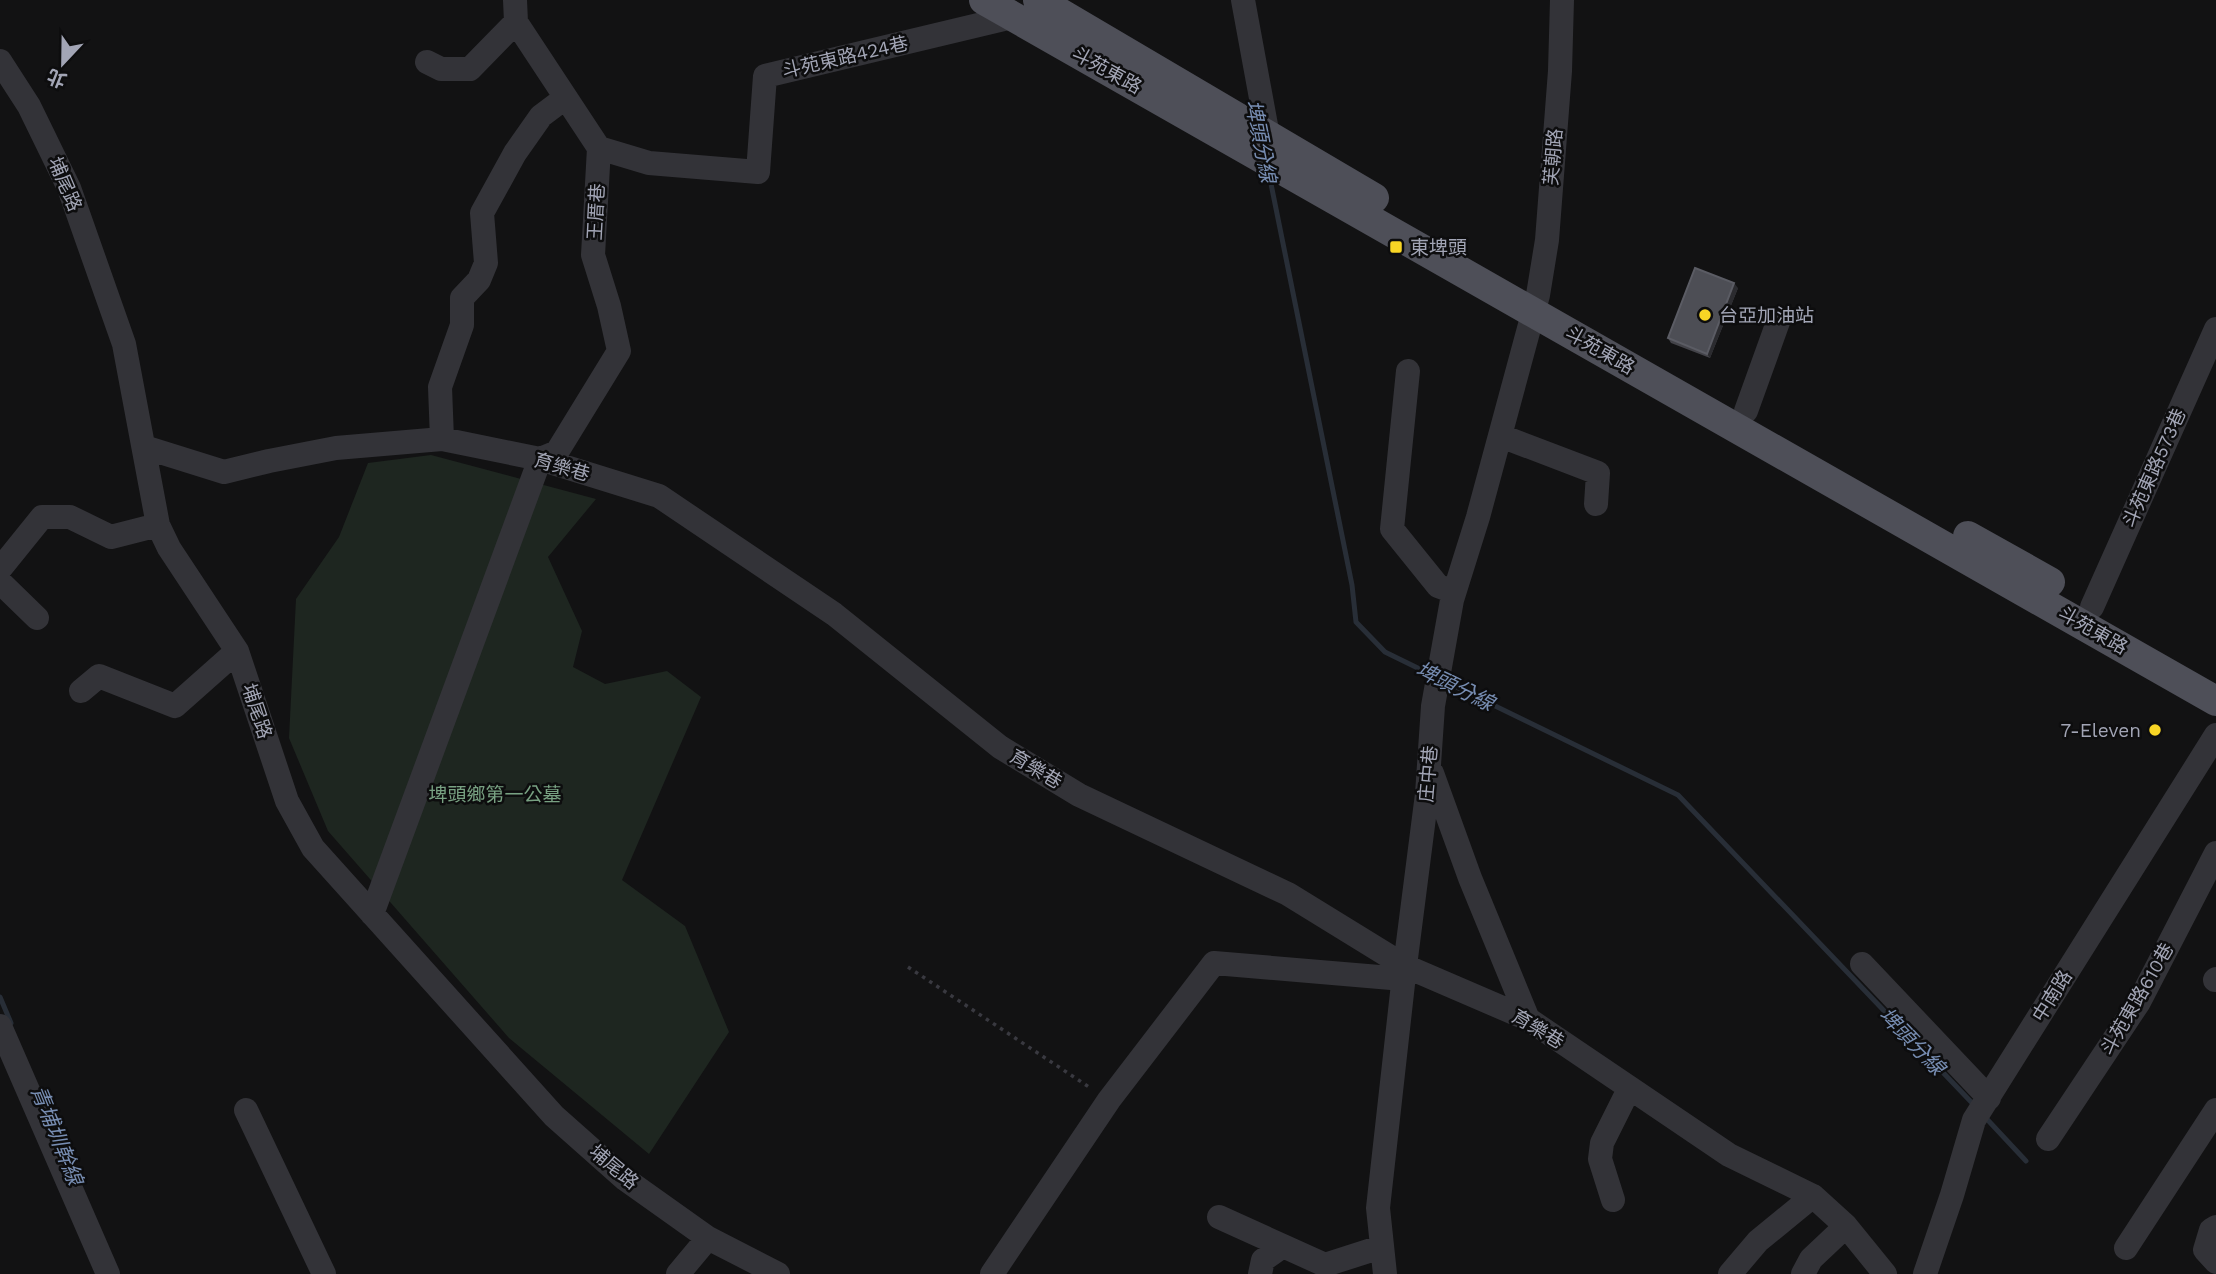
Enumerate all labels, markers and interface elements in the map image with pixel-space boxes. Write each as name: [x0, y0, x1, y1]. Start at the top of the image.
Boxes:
north arrow: [28, 28, 98, 98]
street label: 斗苑東路424巷: [780, 31, 910, 83]
street label: 斗苑東路: [1068, 42, 1146, 98]
text: 北: [44, 64, 70, 93]
water label: 埤頭分線: [1241, 97, 1282, 187]
street label: 芙朝路: [1539, 128, 1567, 186]
street label: 埔尾路: [43, 153, 87, 215]
street label: 王厝巷: [583, 183, 609, 241]
place label: 東埤頭: [1410, 236, 1467, 259]
marker: 東埤頭: [1388, 239, 1404, 255]
place label: 台亞加油站: [1719, 304, 1814, 327]
marker: 台亞加油站: [1697, 307, 1713, 323]
street label: 斗苑東路: [1561, 321, 1639, 379]
street label: 斗苑東路573巷: [2118, 405, 2190, 531]
street label: 育樂巷: [531, 448, 593, 486]
street label: 斗苑東路: [2054, 601, 2132, 659]
water label: 埤頭分線: [1412, 656, 1500, 717]
street label: 埔尾路: [237, 680, 277, 742]
place label: 7-Eleven: [2060, 719, 2141, 742]
marker: 7-Eleven: [2147, 722, 2163, 738]
street label: 育樂巷: [1006, 744, 1066, 794]
street label: 庄中巷: [1414, 745, 1442, 803]
park label: 埤頭鄉第一公墓: [428, 783, 562, 806]
street label: 斗苑東路610巷: [2096, 939, 2178, 1059]
street label: 中南路: [2027, 966, 2077, 1026]
water label: 埤頭分線: [1874, 1002, 1952, 1081]
street label: 育樂巷: [1508, 1004, 1568, 1054]
water label: 青埔圳幹線: [26, 1082, 89, 1190]
street label: 埔尾路: [585, 1140, 643, 1194]

